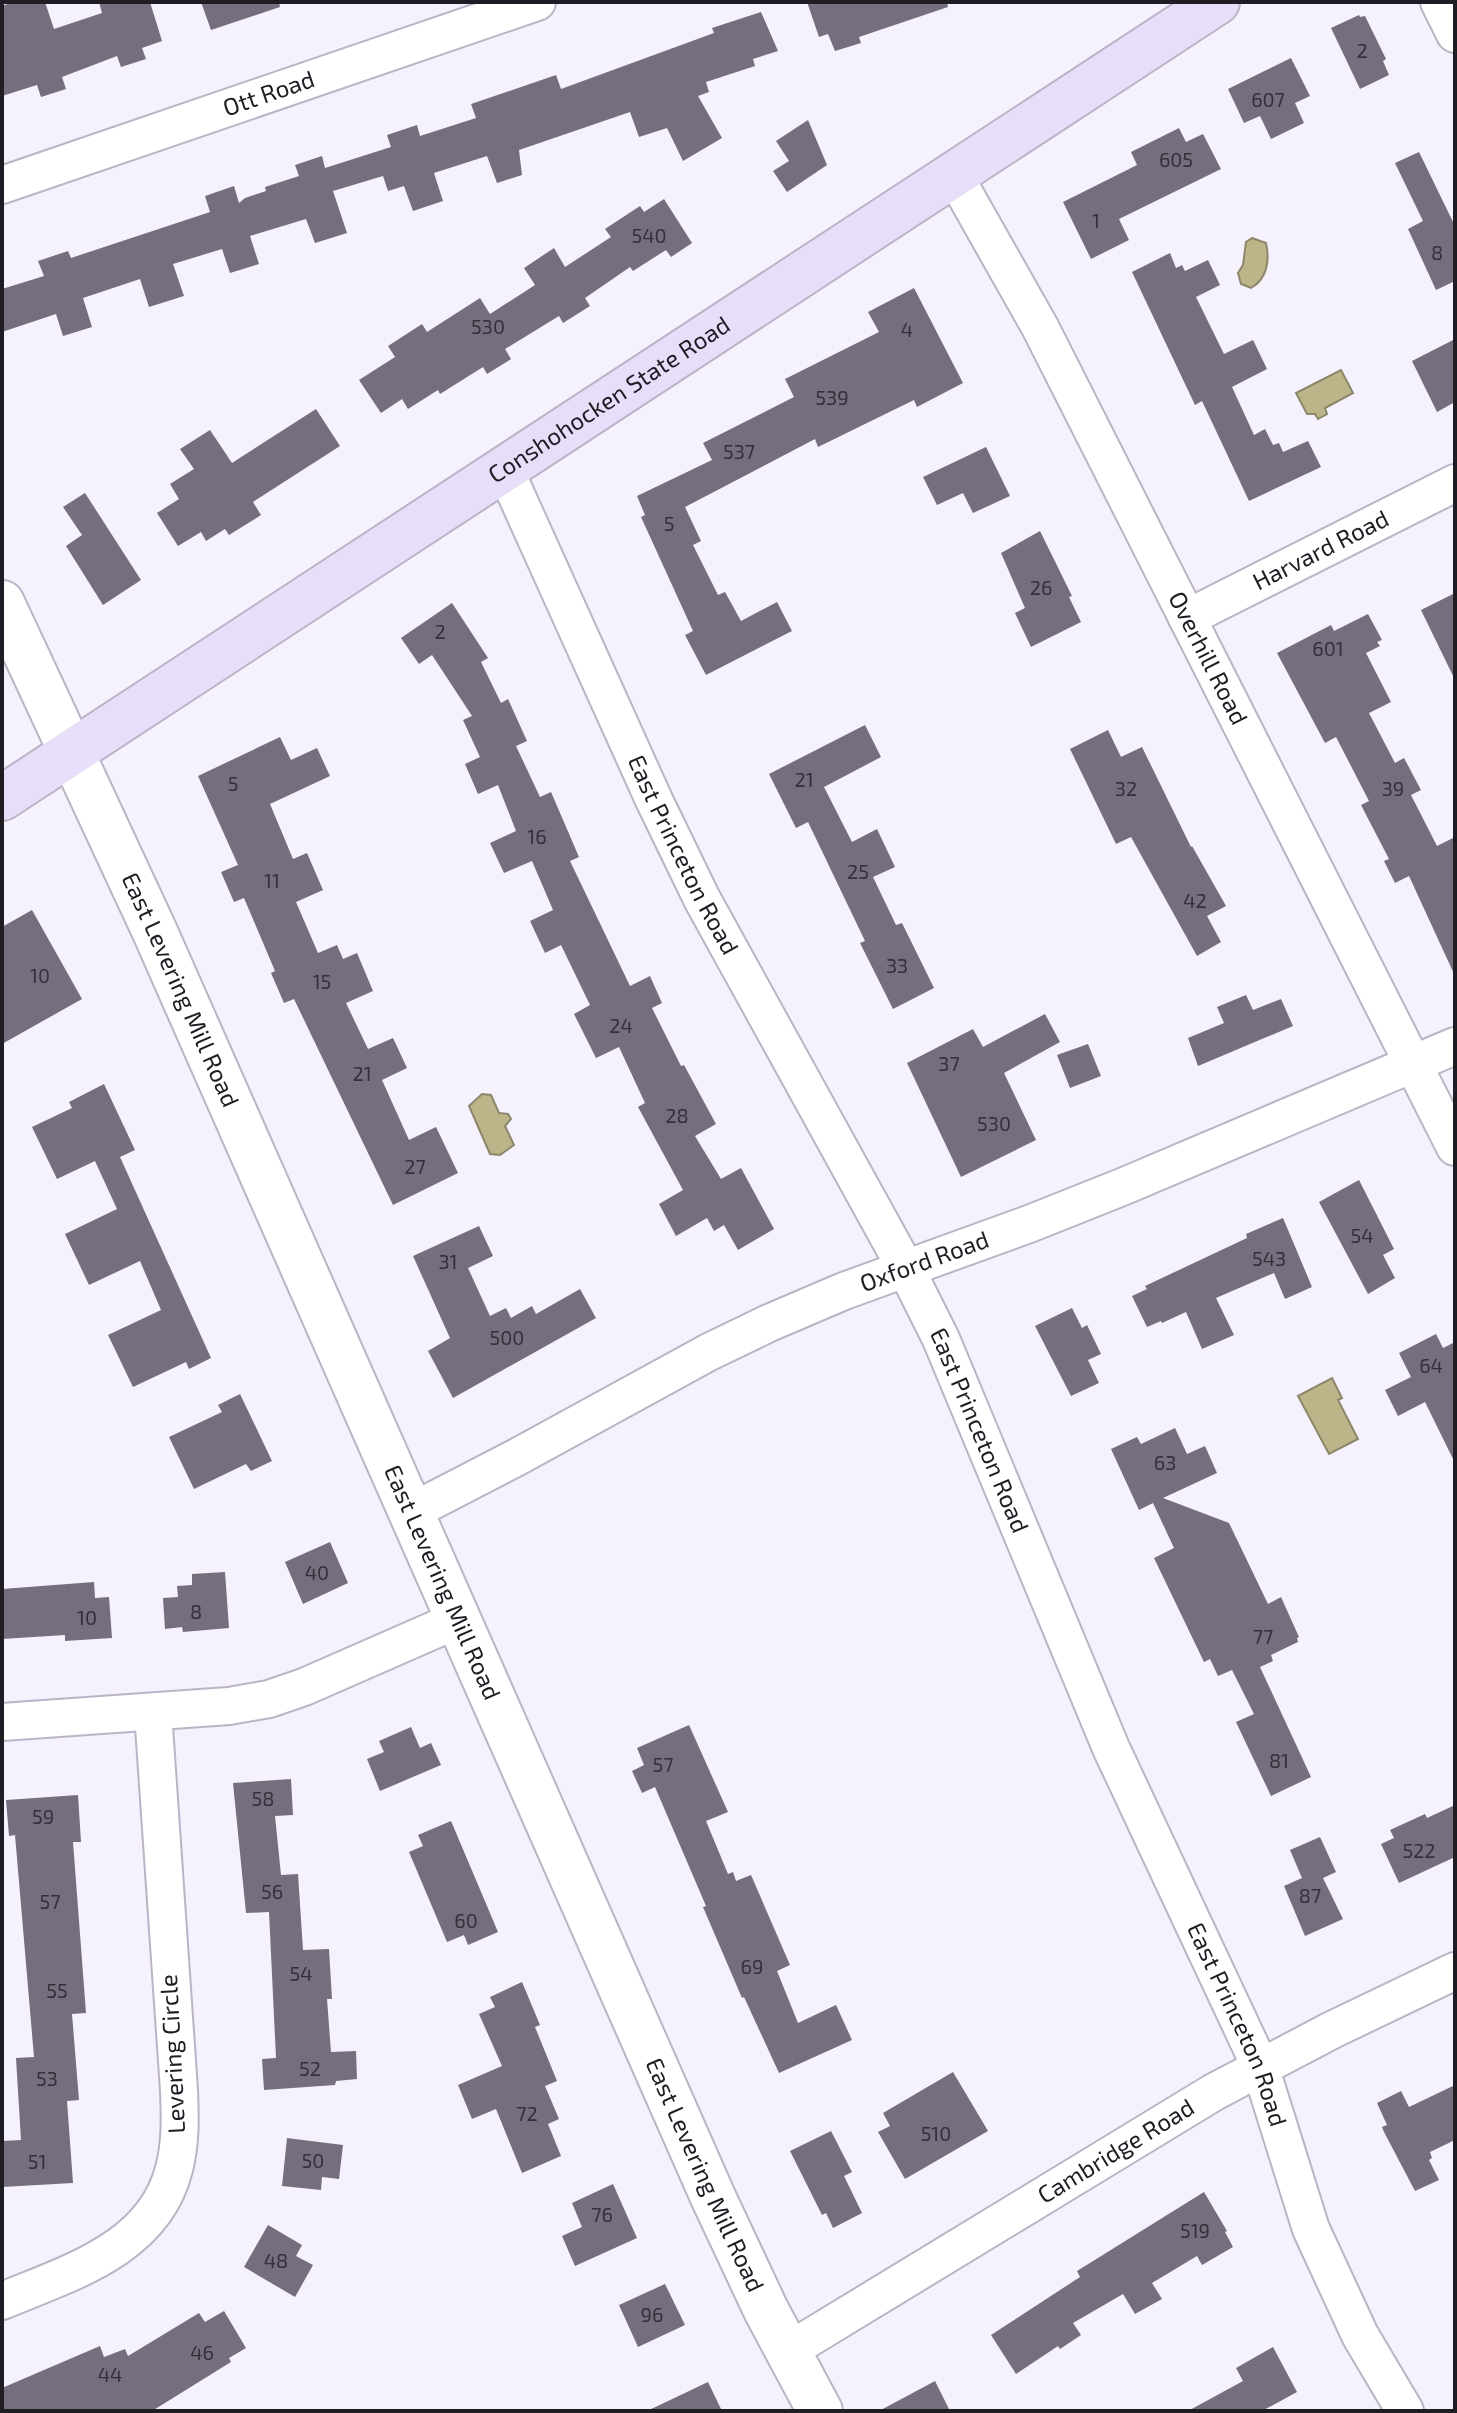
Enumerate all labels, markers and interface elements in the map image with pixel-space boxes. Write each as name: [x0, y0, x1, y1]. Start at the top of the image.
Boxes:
house number: 2: [1356, 38, 1368, 62]
street label: Ott Road: [219, 63, 318, 121]
house number: 607: [1251, 87, 1285, 111]
house number: 605: [1159, 147, 1193, 171]
house number: 1: [1092, 208, 1100, 232]
house number: 540: [631, 223, 667, 247]
house number: 8: [1431, 240, 1443, 264]
street label: Conshohocken State Road: [482, 309, 735, 489]
house number: 530: [471, 314, 505, 338]
house number: 4: [901, 317, 913, 341]
house number: 539: [815, 385, 849, 409]
house number: 537: [723, 439, 755, 463]
street label: Harvard Road: [1247, 503, 1393, 596]
house number: 5: [664, 511, 674, 535]
house number: 26: [1030, 575, 1052, 599]
street label: Overhill Road: [1163, 586, 1255, 729]
house number: 2: [434, 619, 446, 643]
house number: 601: [1312, 636, 1344, 660]
street label: East Princeton Road: [623, 750, 746, 959]
house number: 21: [794, 767, 814, 791]
house number: 5: [228, 771, 238, 795]
house number: 32: [1115, 776, 1137, 800]
house number: 39: [1382, 776, 1404, 800]
house number: 16: [527, 824, 547, 848]
house number: 25: [847, 859, 869, 883]
street label: East Levering Mill Road: [116, 868, 246, 1111]
house number: 11: [264, 868, 280, 892]
house number: 42: [1183, 888, 1207, 912]
house number: 33: [886, 953, 908, 977]
house number: 10: [30, 963, 50, 987]
house number: 15: [313, 969, 331, 993]
house number: 24: [609, 1013, 633, 1037]
house number: 37: [938, 1051, 960, 1075]
house number: 21: [352, 1061, 372, 1085]
house number: 28: [665, 1103, 689, 1127]
house number: 530: [977, 1111, 1011, 1135]
house number: 27: [404, 1154, 426, 1178]
house number: 54: [1350, 1223, 1374, 1247]
street label: Oxford Road: [855, 1224, 992, 1297]
house number: 543: [1252, 1246, 1286, 1270]
house number: 31: [438, 1249, 458, 1273]
street label: East Princeton Road: [925, 1323, 1036, 1537]
house number: 500: [490, 1325, 524, 1349]
house number: 64: [1419, 1353, 1443, 1377]
house number: 63: [1154, 1450, 1176, 1474]
street label: East Levering Mill Road: [379, 1460, 508, 1704]
house number: 40: [305, 1560, 329, 1584]
house number: 8: [190, 1599, 202, 1623]
house number: 10: [77, 1605, 97, 1629]
house number: 77: [1253, 1624, 1273, 1648]
house number: 81: [1269, 1748, 1289, 1772]
house number: 57: [653, 1752, 673, 1776]
house number: 58: [252, 1786, 274, 1810]
house number: 59: [32, 1804, 54, 1828]
house number: 522: [1402, 1838, 1436, 1862]
house number: 56: [261, 1879, 283, 1903]
house number: 87: [1299, 1883, 1321, 1907]
house number: 57: [40, 1889, 60, 1913]
house number: 60: [454, 1908, 478, 1932]
street label: East Princeton Road: [1182, 1918, 1294, 2130]
house number: 69: [741, 1954, 763, 1978]
house number: 54: [289, 1961, 313, 1985]
street label: Levering Circle: [153, 1974, 190, 2134]
house number: 55: [46, 1978, 68, 2002]
street label: East Levering Mill Road: [640, 2053, 771, 2296]
house number: 52: [299, 2056, 321, 2080]
house number: 53: [36, 2066, 58, 2090]
street label: Cambridge Road: [1032, 2092, 1199, 2209]
house number: 72: [516, 2101, 538, 2125]
house number: 510: [921, 2121, 951, 2145]
house number: 50: [302, 2148, 324, 2172]
house number: 51: [28, 2149, 46, 2173]
house number: 76: [591, 2202, 613, 2226]
house number: 519: [1180, 2218, 1210, 2242]
house number: 48: [264, 2248, 288, 2272]
house number: 96: [641, 2302, 663, 2326]
house number: 46: [190, 2340, 214, 2364]
house number: 44: [98, 2362, 122, 2386]

